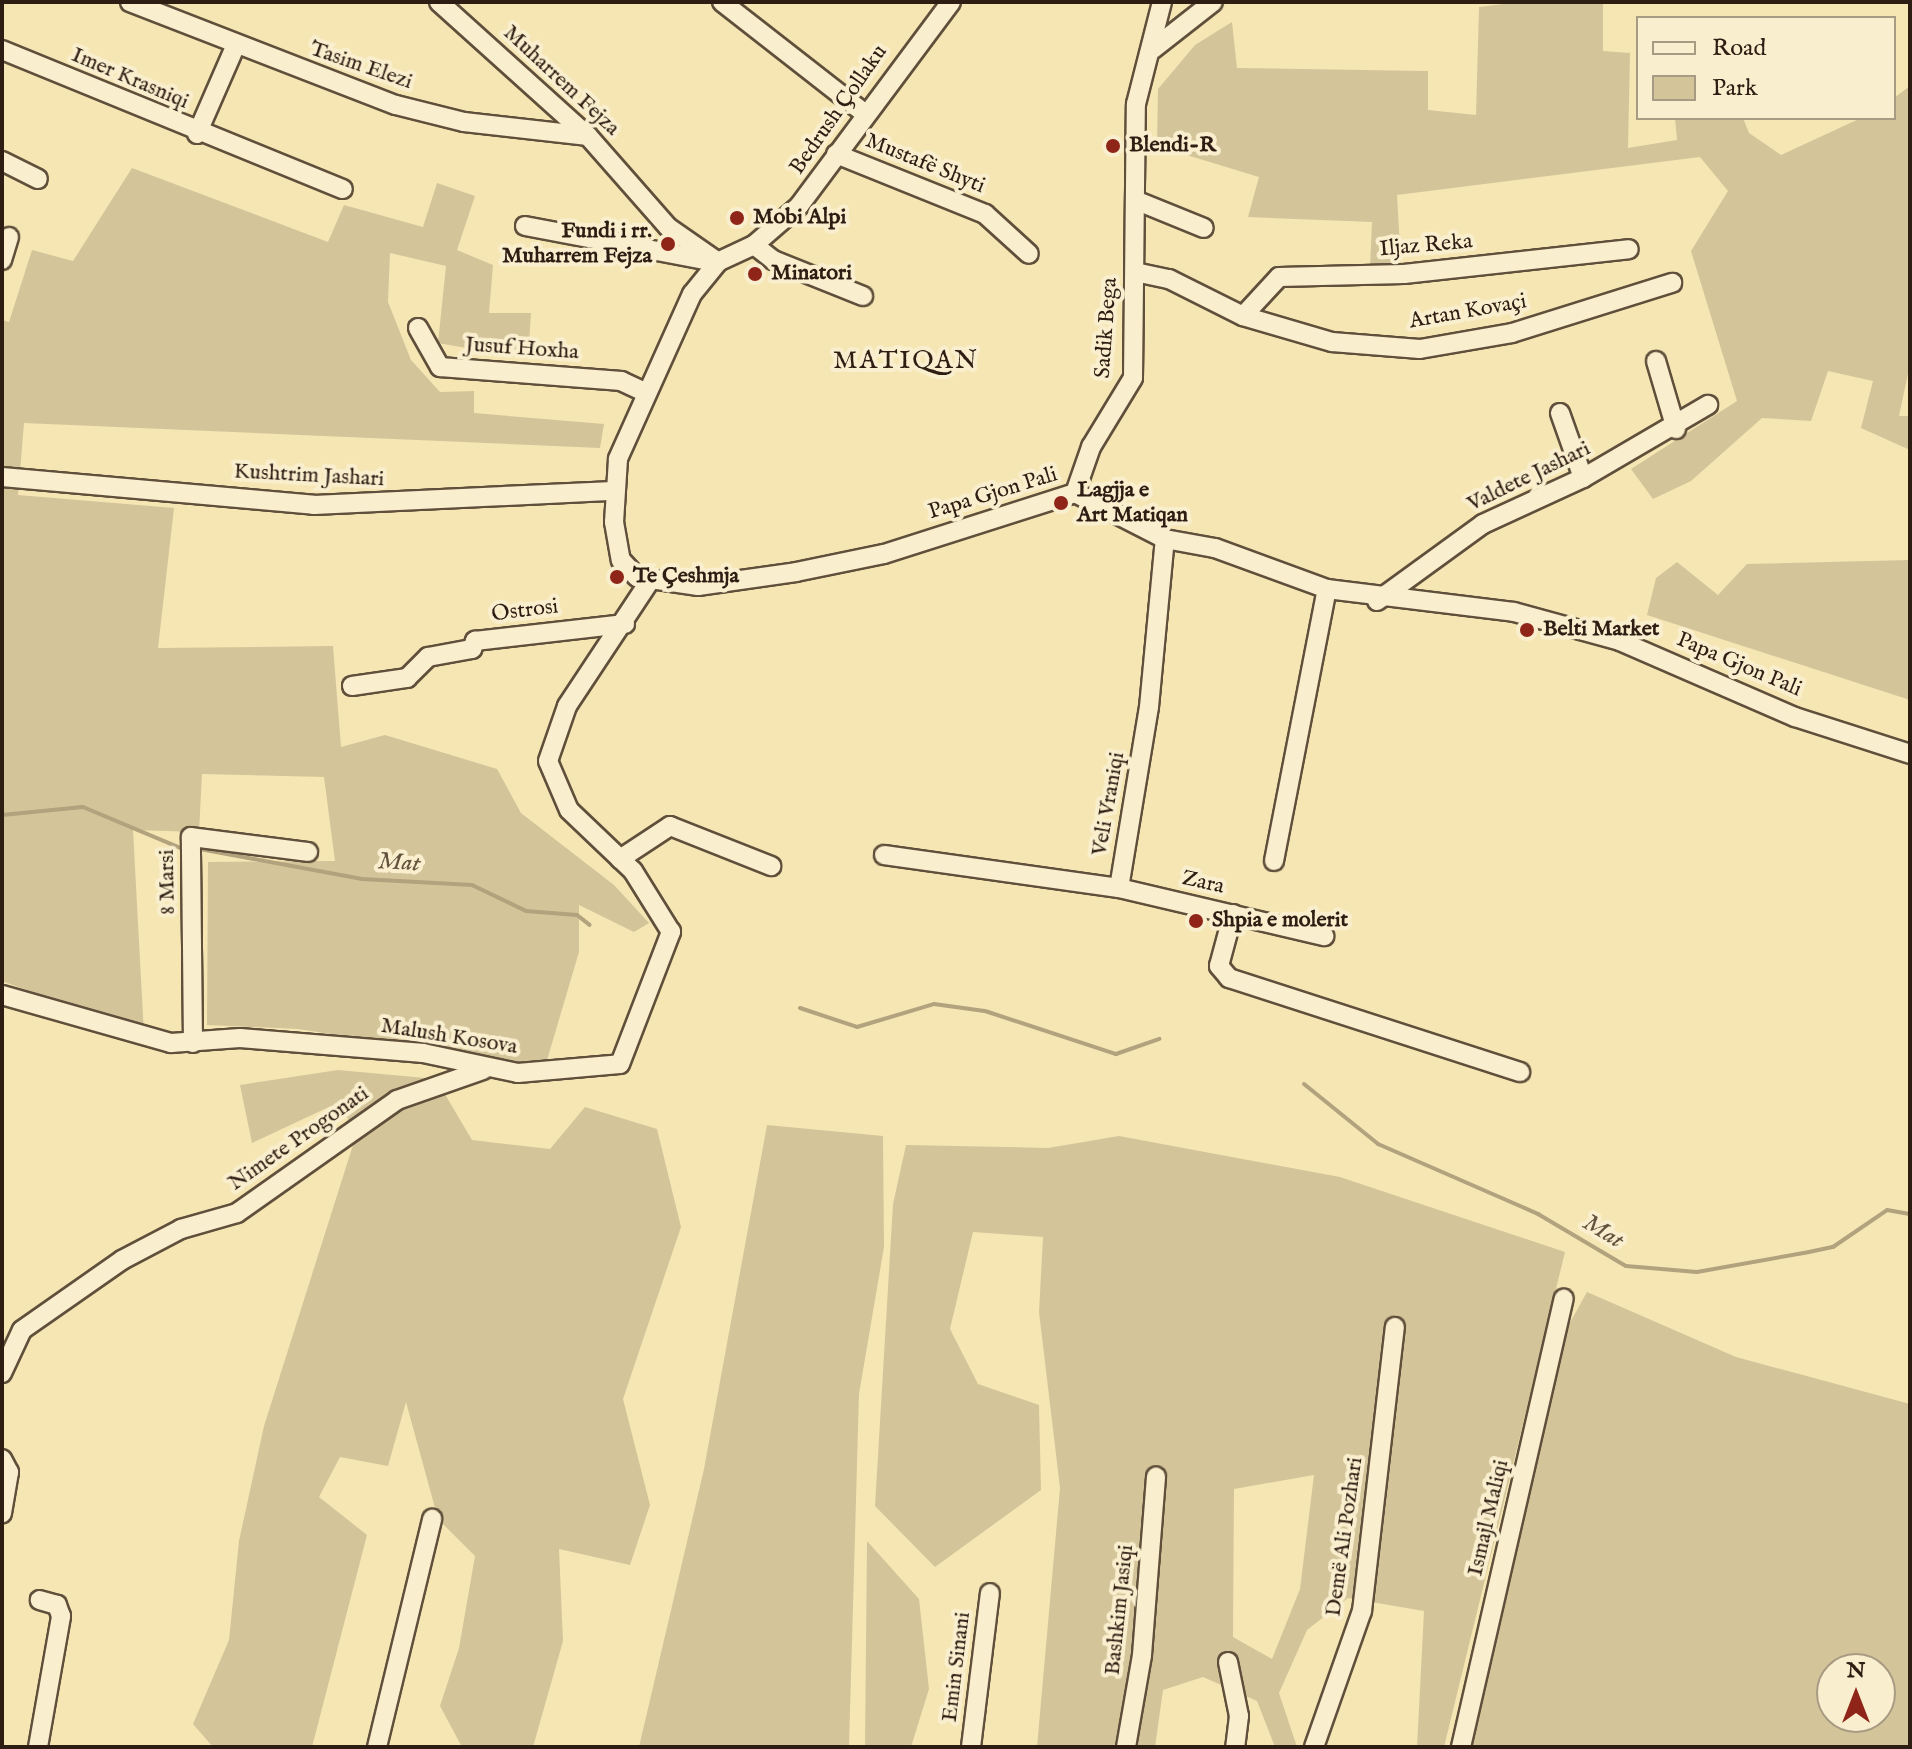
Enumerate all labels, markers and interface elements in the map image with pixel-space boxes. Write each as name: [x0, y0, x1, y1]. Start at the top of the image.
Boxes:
legend: [1636, 16, 1896, 120]
street label: Muharrem Fejza: [497, 20, 625, 142]
text: Road: [1712, 33, 1766, 64]
street label: Tasim Elezi: [306, 36, 416, 96]
street label: Bedrush Çollaku: [784, 40, 894, 180]
street label: Imer Krasniqi: [67, 42, 193, 116]
text: Park: [1712, 73, 1758, 104]
street label: Mustafë Shyti: [861, 128, 989, 200]
place label: Blendi-R: [1129, 133, 1216, 159]
marker: Blendi-R: [1104, 137, 1122, 155]
place label: Mobi Alpi: [753, 205, 846, 231]
marker: Mobi Alpi: [728, 209, 746, 227]
place label: Fundi i rr. Muharrem Fejza: [502, 218, 652, 270]
street label: Iljaz Reka: [1378, 229, 1474, 263]
marker: Fundi i rr. Muharrem Fejza: [659, 235, 677, 253]
place label: Minatori: [771, 261, 852, 287]
marker: Minatori: [746, 265, 764, 283]
street label: Sadik Bega: [1090, 277, 1124, 379]
street label: Artan Kovaçi: [1407, 289, 1529, 335]
street label: Jusuf Hoxha: [464, 332, 580, 366]
district label: MATIQAN: [833, 345, 979, 377]
street label: Valdete Jashari: [1463, 436, 1595, 518]
street label: Kushtrim Jashari: [233, 459, 385, 493]
street label: Papa Gjon Pali: [925, 462, 1061, 526]
place label: Lagjja e Art Matiqan: [1077, 477, 1188, 528]
marker: Lagjja e Art Matiqan: [1052, 494, 1070, 512]
place label: Te Çeshmja: [633, 564, 739, 590]
marker: Te Çeshmja: [608, 568, 626, 586]
street label: Ostrosi: [490, 594, 560, 628]
place label: Belti Market: [1543, 617, 1659, 643]
marker: Belti Market: [1518, 621, 1536, 639]
street label: Papa Gjon Pali: [1672, 627, 1806, 703]
street label: Veli Vraniqi: [1087, 750, 1131, 858]
water label: Mat: [377, 848, 421, 878]
street label: 8 Marsi: [154, 849, 182, 915]
street label: Zara: [1179, 865, 1227, 901]
place label: Shpia e molerit: [1212, 908, 1348, 934]
marker: Shpia e molerit: [1187, 912, 1205, 930]
street label: Malush Kosova: [379, 1013, 519, 1061]
street label: Nimete Progonati: [224, 1081, 374, 1197]
water label: Mat: [1577, 1209, 1629, 1255]
street label: Demë Ali Pozhari: [1321, 1456, 1369, 1618]
street label: Ismajl Maliqi: [1463, 1457, 1515, 1579]
street label: Bashkim Jasiqi: [1100, 1543, 1140, 1677]
street label: Emin Sinani: [937, 1610, 977, 1724]
north arrow: [1816, 1653, 1896, 1733]
text: N: [1846, 1657, 1866, 1685]

